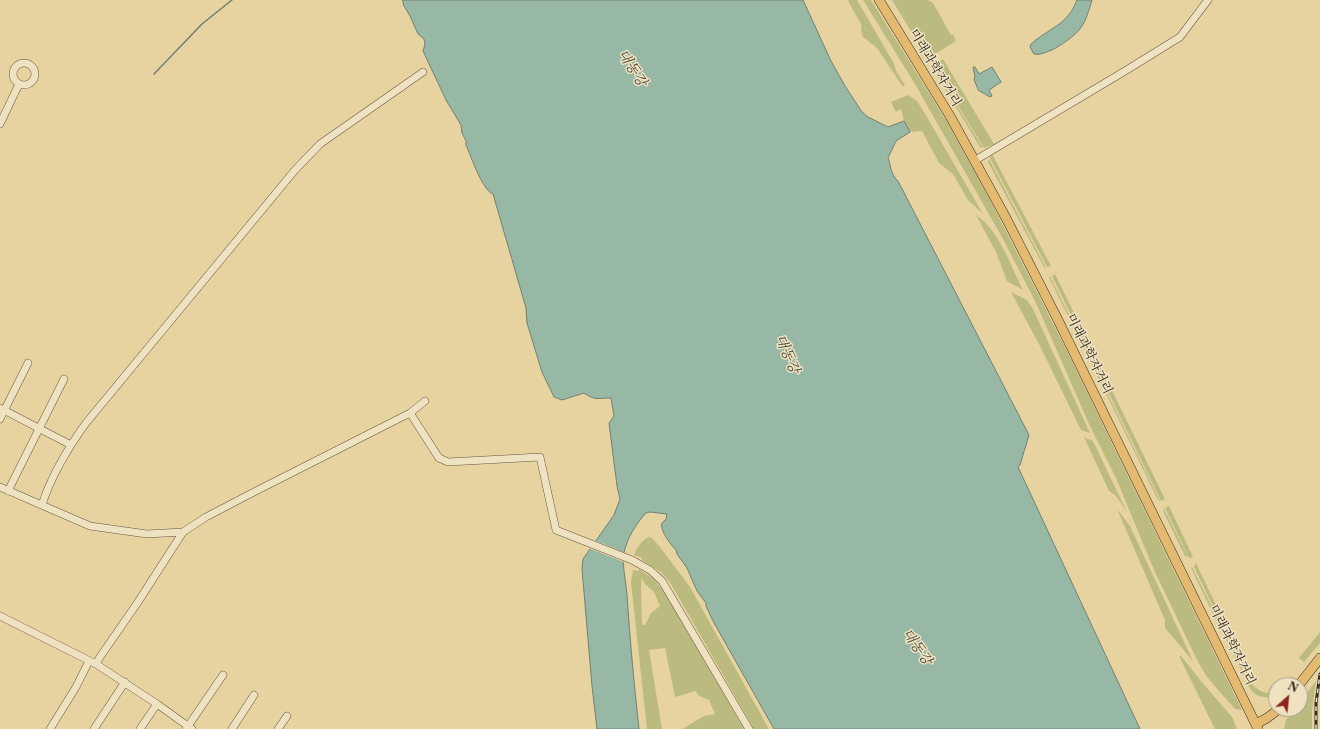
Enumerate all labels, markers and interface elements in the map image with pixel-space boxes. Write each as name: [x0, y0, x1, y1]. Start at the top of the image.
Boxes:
street label: 미래과학자거리: [906, 26, 964, 110]
water label: 대동강: [614, 46, 650, 90]
street label: 미래과학자거리: [1063, 311, 1115, 397]
water label: 대동강: [771, 332, 803, 376]
street label: 미래과학자거리: [1206, 602, 1258, 688]
water label: 대동강: [898, 626, 936, 668]
north arrow: [1268, 677, 1308, 717]
text: N: [1286, 679, 1300, 696]

